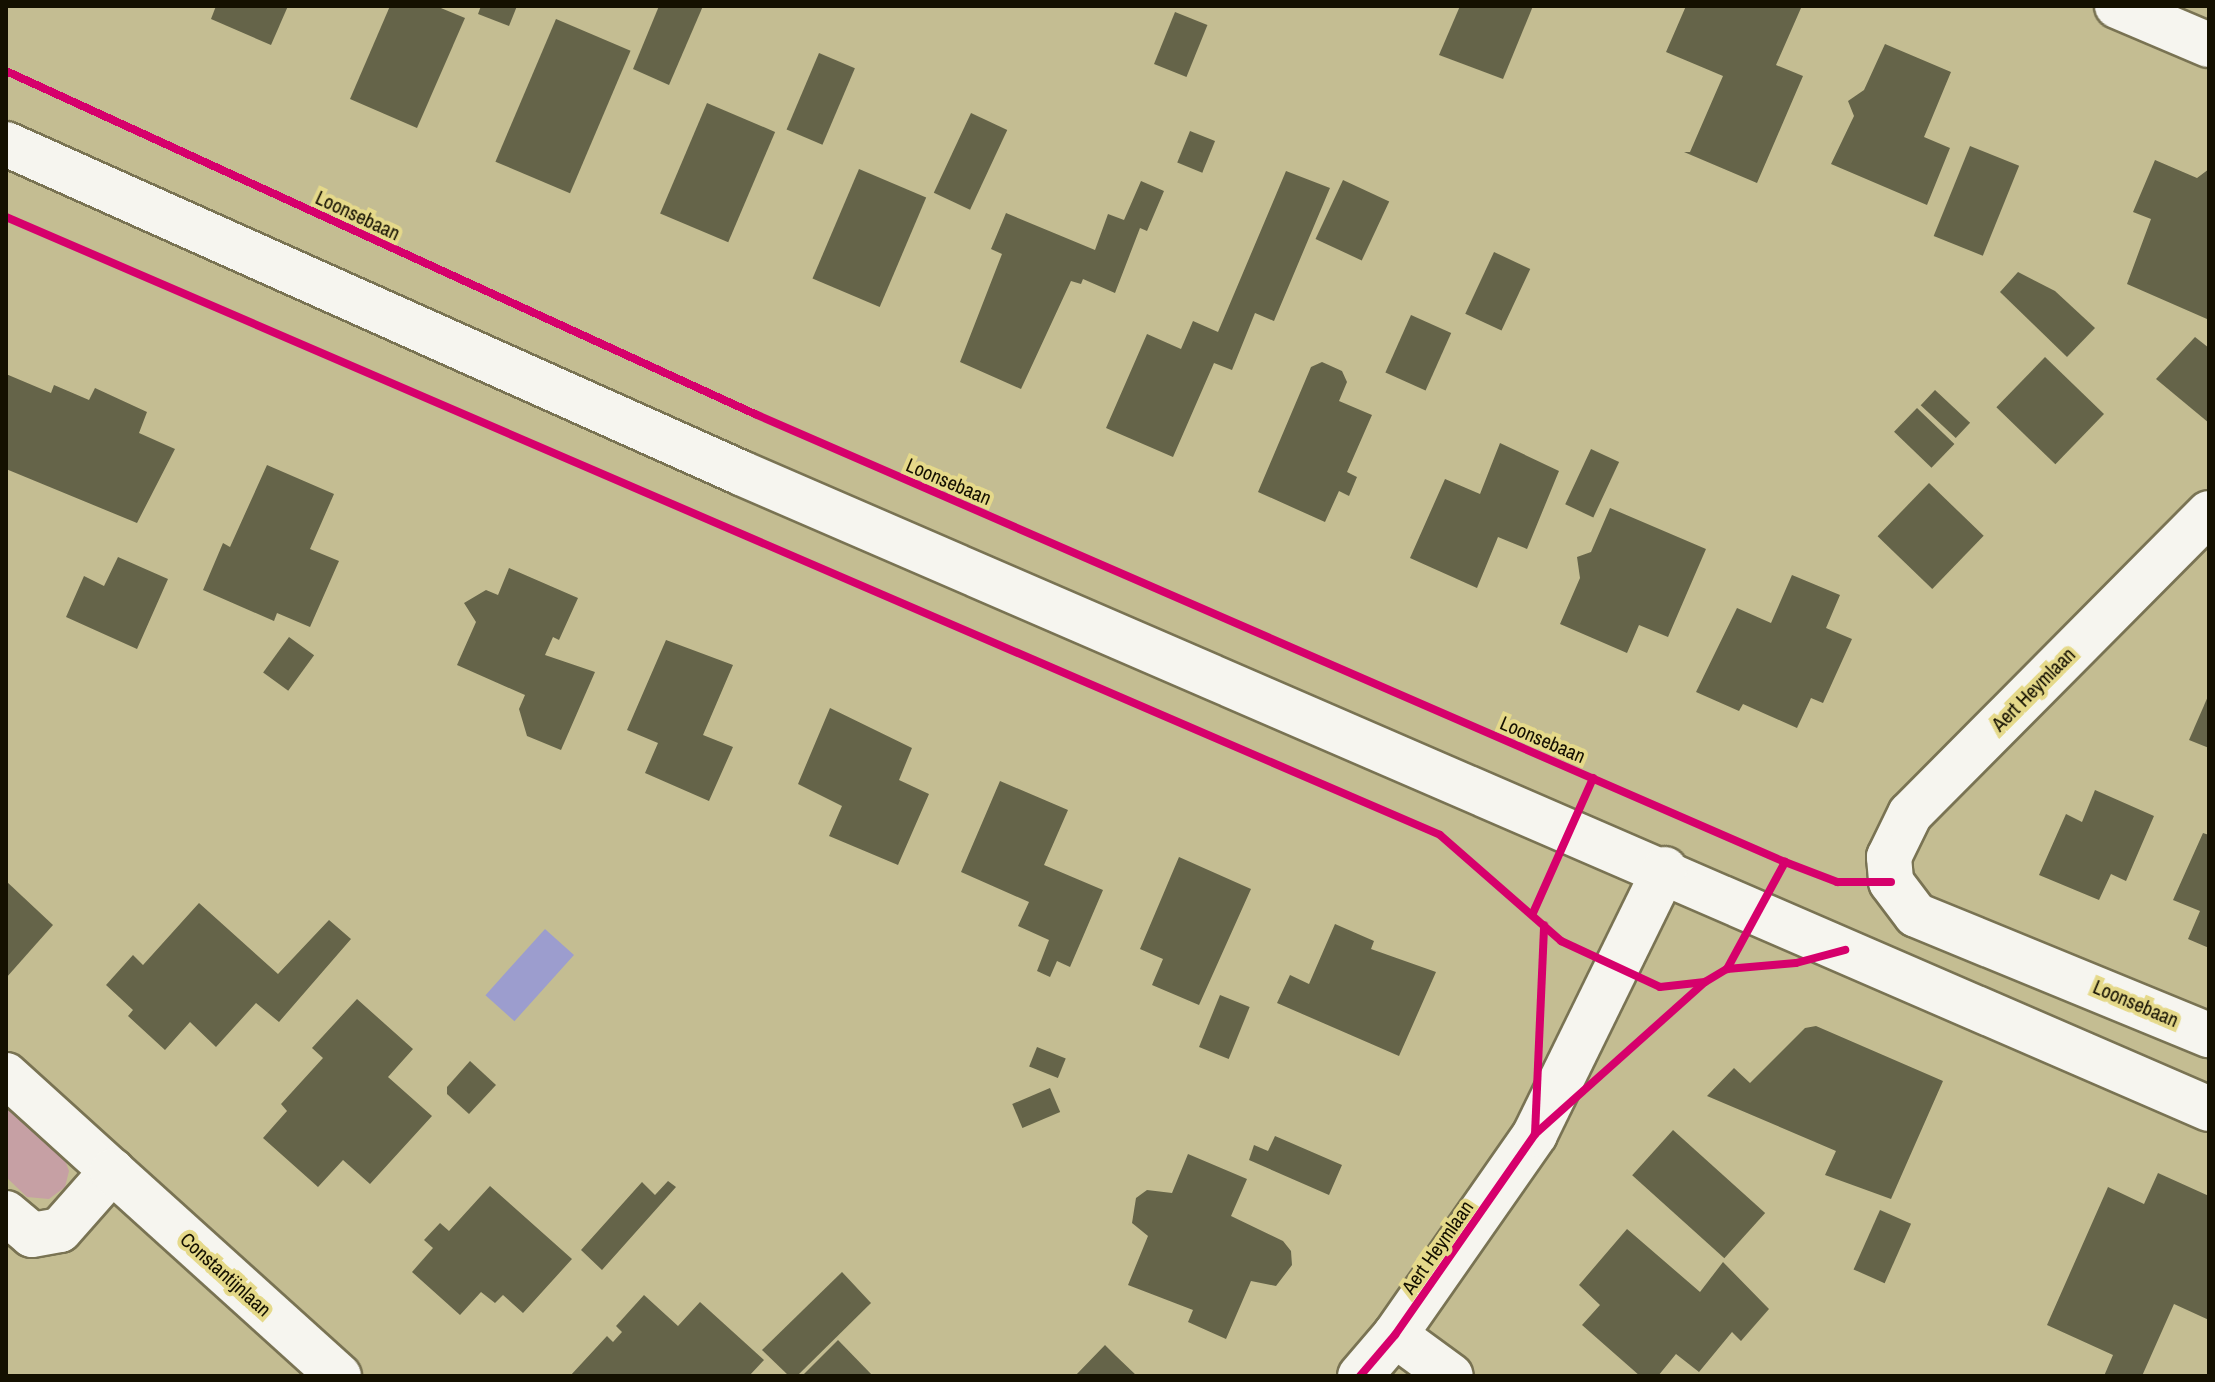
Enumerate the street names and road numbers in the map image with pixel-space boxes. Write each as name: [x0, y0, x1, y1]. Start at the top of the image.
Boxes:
street label: Loonsebaan: [312, 185, 404, 245]
street label: Loonsebaan: [903, 452, 995, 510]
street label: Aert Heymlaan: [1986, 642, 2080, 736]
street label: Loonsebaan: [1497, 710, 1589, 768]
street label: Loonsebaan: [2090, 974, 2182, 1032]
street label: Aert Heymlaan: [1396, 1196, 1478, 1298]
street label: Constantijnlaan: [176, 1227, 276, 1321]

